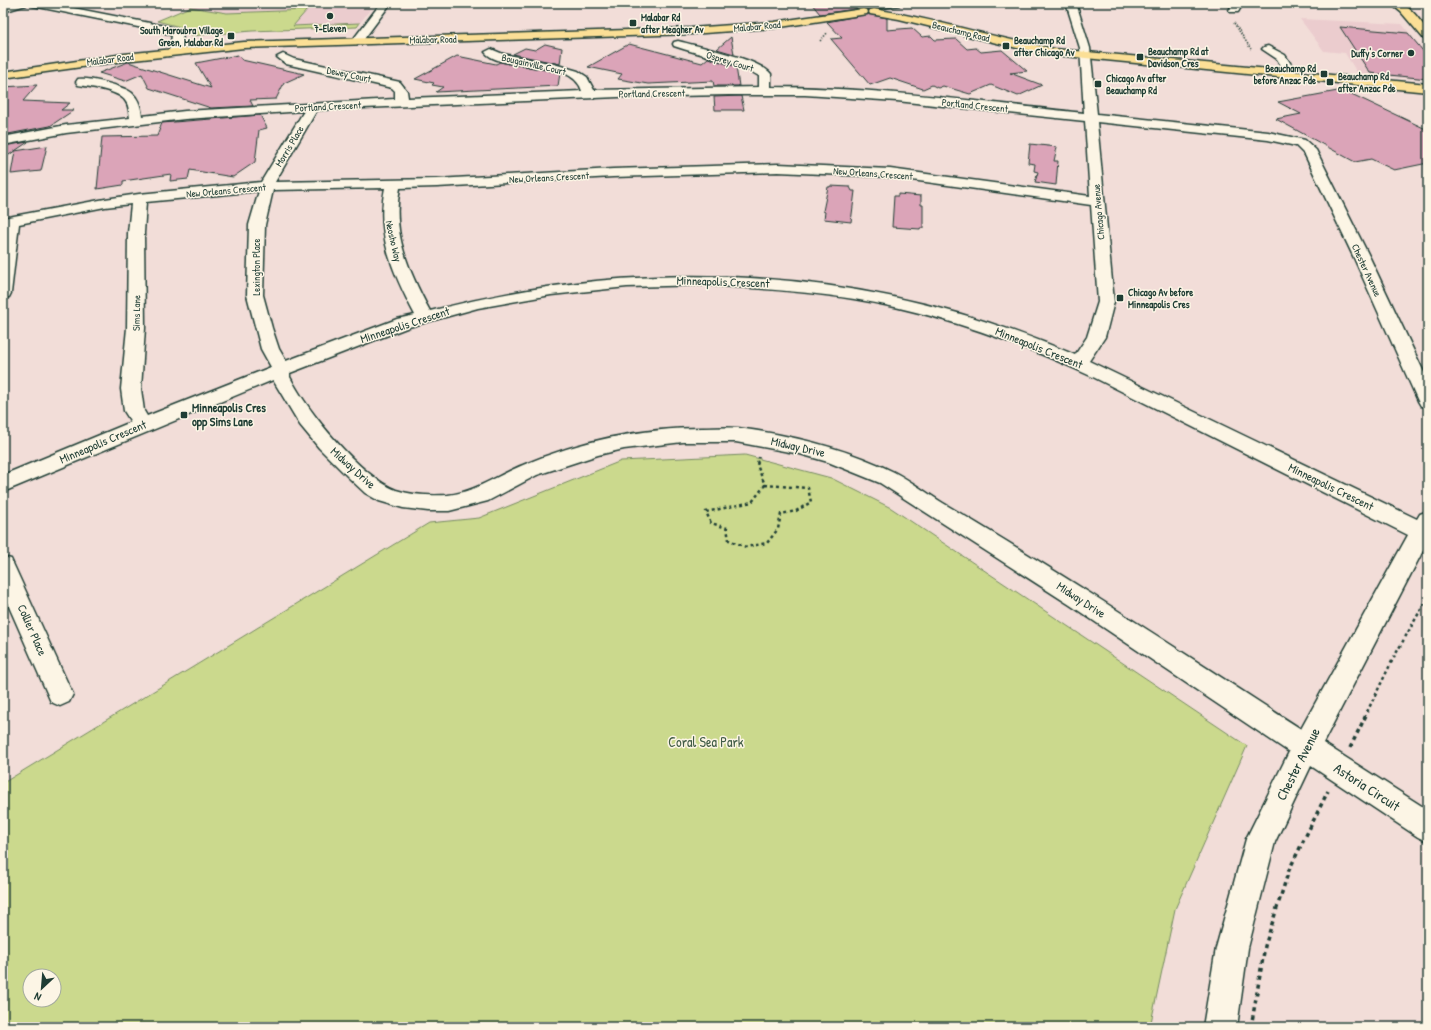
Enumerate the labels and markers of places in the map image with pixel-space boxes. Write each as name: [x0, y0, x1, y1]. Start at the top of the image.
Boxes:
marker: 7-Eleven: [325, 11, 335, 21]
place label: Malabar Rd after Meagher Av: [641, 11, 705, 37]
marker: Malabar Rd after Meagher Av: [628, 18, 638, 28]
place label: 7-Eleven: [313, 22, 347, 35]
place label: South Maroubra Village Green, Malabar Rd: [140, 24, 223, 49]
marker: South Maroubra Village Green, Malabar Rd: [226, 31, 236, 41]
place label: Beauchamp Rd after Chicago Av: [1014, 34, 1075, 60]
marker: Beauchamp Rd after Chicago Av: [1001, 41, 1011, 51]
place label: Beauchamp Rd at Davidson Cres: [1148, 45, 1209, 70]
place label: Duffy's Corner: [1351, 47, 1403, 61]
marker: Duffy's Corner: [1406, 48, 1416, 58]
marker: Beauchamp Rd at Davidson Cres: [1135, 52, 1145, 62]
place label: Beauchamp Rd before Anzac Pde: [1254, 62, 1316, 87]
marker: Beauchamp Rd before Anzac Pde: [1319, 69, 1329, 79]
place label: Beauchamp Rd after Anzac Pde: [1338, 70, 1396, 95]
place label: Chicago Av after Beauchamp Rd: [1106, 72, 1167, 98]
marker: Beauchamp Rd after Anzac Pde: [1325, 77, 1335, 87]
marker: Chicago Av after Beauchamp Rd: [1093, 79, 1103, 89]
place label: Chicago Av before Minneapolis Cres: [1128, 286, 1193, 312]
marker: Chicago Av before Minneapolis Cres: [1115, 293, 1125, 303]
place label: Minneapolis Cres opp Sims Lane: [192, 399, 266, 431]
marker: Minneapolis Cres opp Sims Lane: [179, 410, 189, 420]

